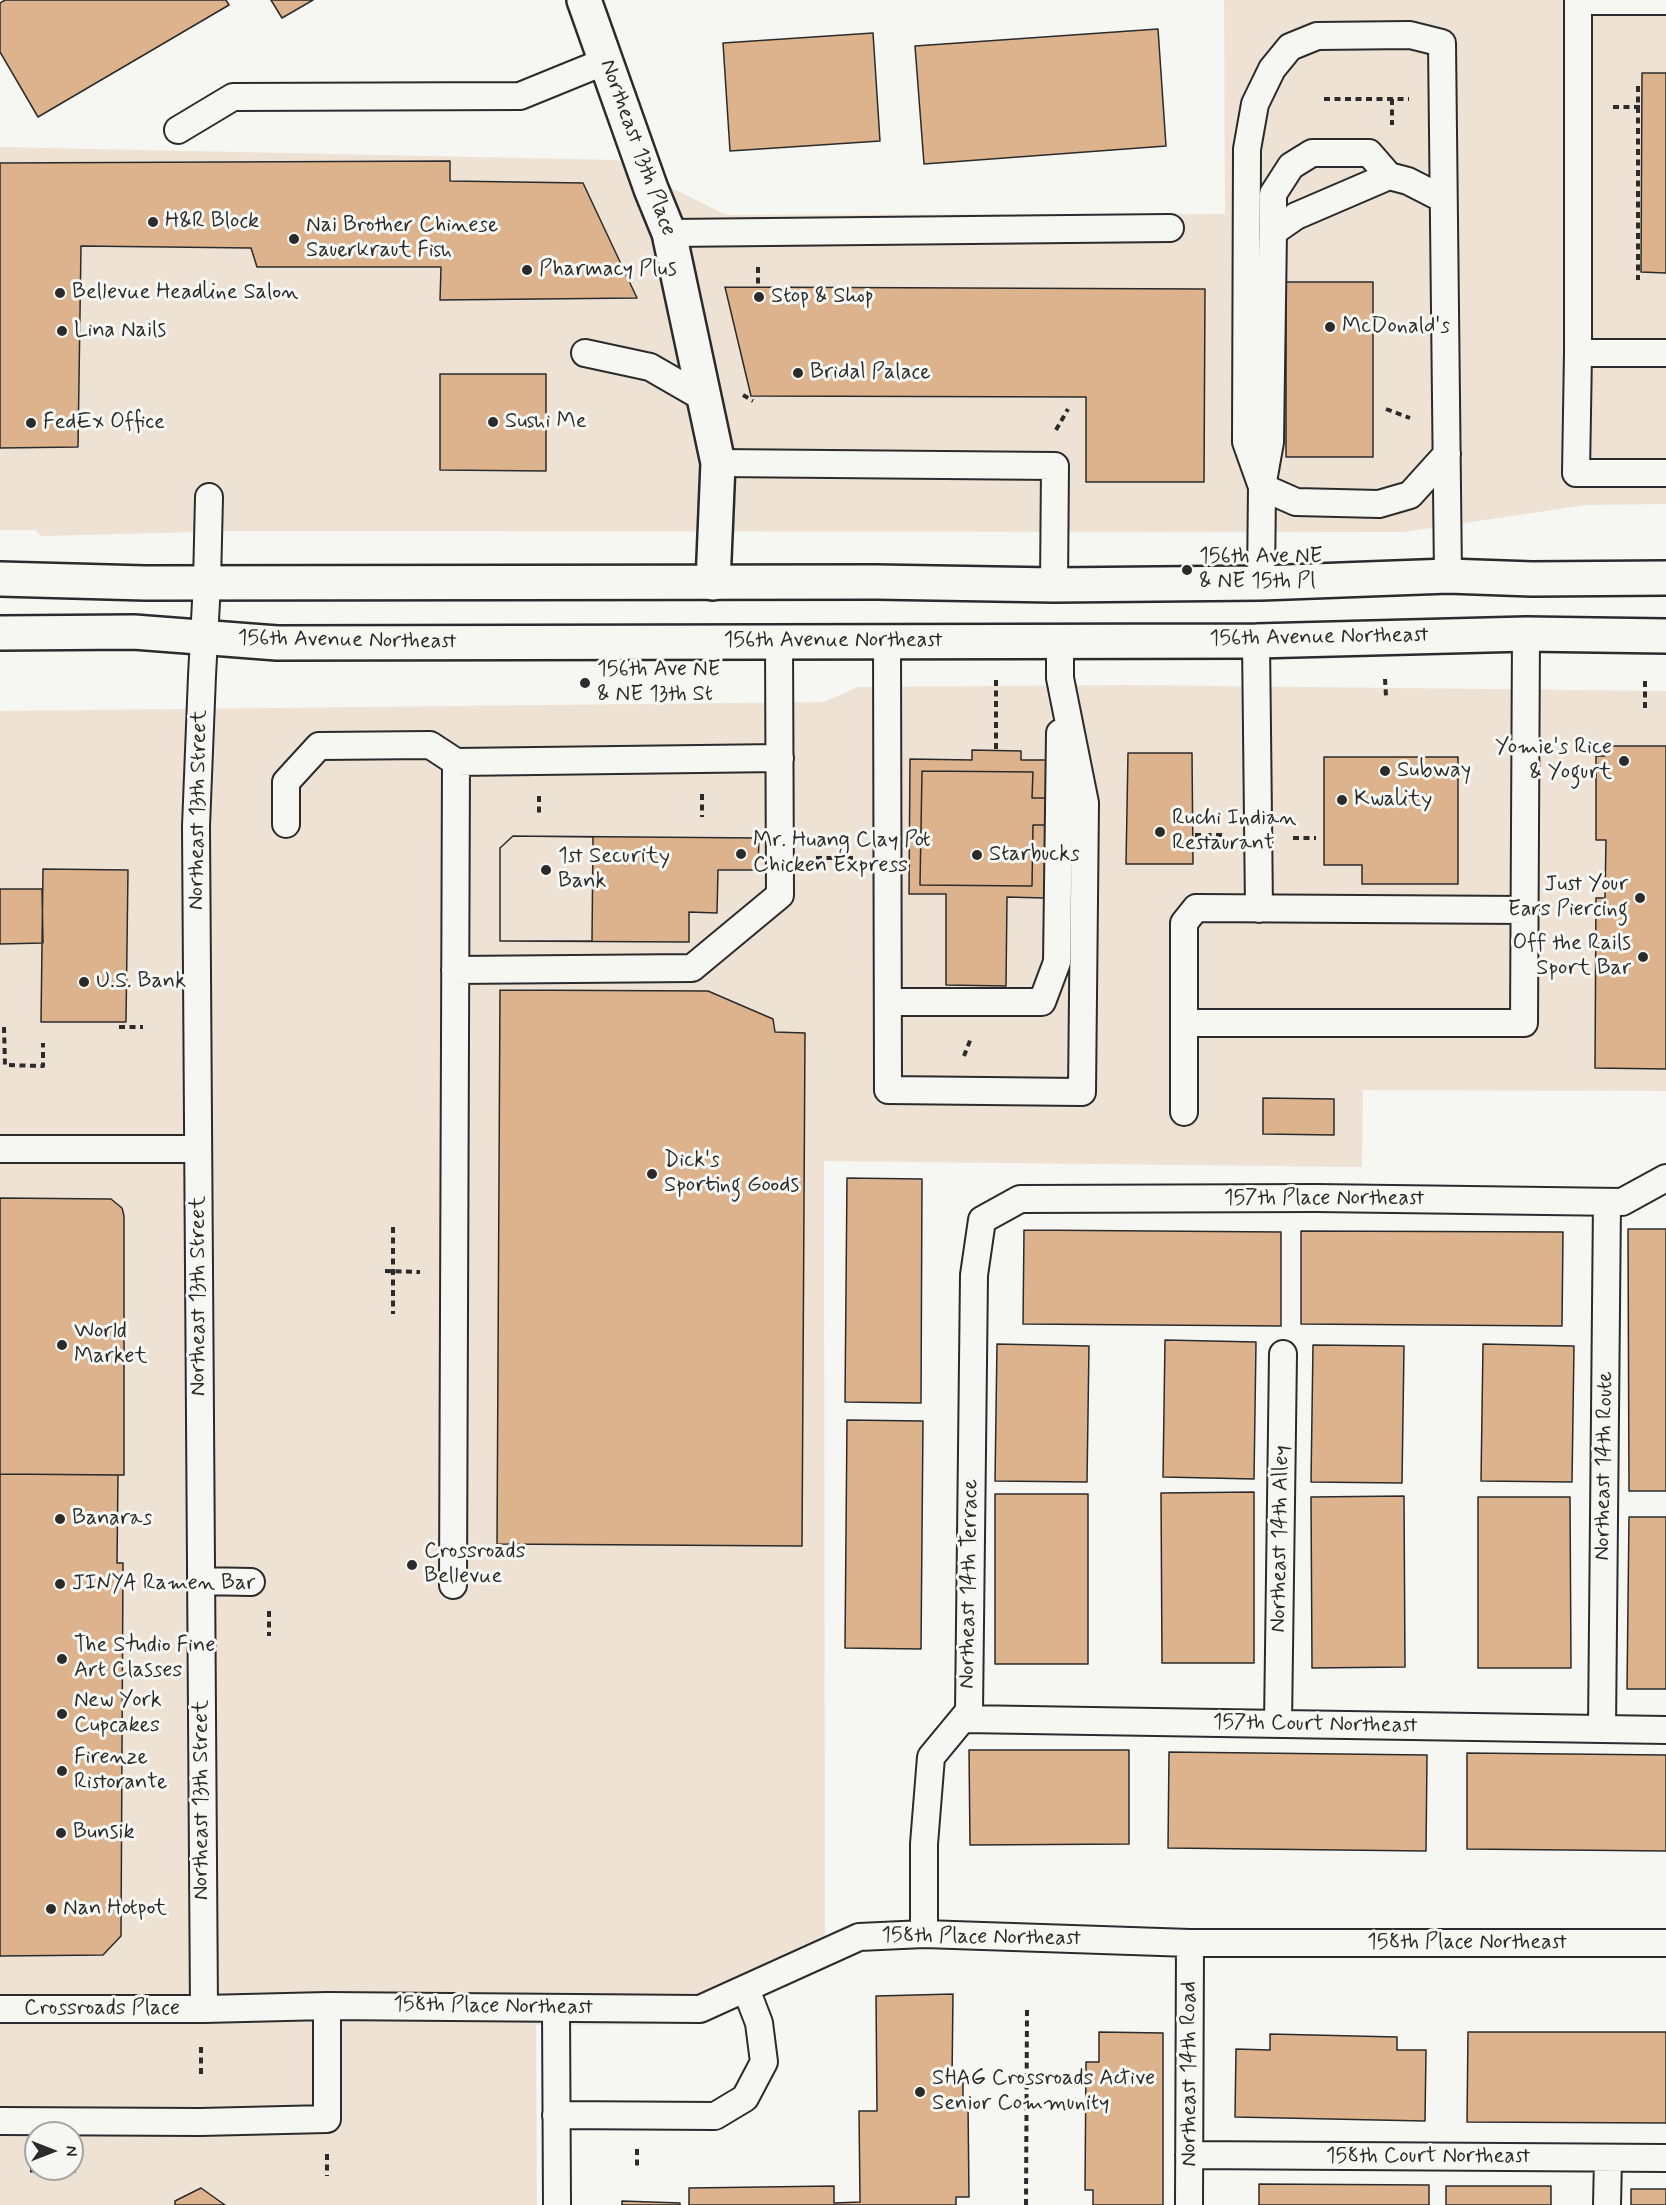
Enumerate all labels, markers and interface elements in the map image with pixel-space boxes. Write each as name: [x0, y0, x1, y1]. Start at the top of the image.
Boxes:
street label: Northeast 13th Place: [593, 56, 681, 240]
place label: H&R Block: [165, 209, 259, 235]
place label: Nai Brother Chinese Sauerkraut Fish: [306, 213, 498, 264]
marker: H&R Block: [146, 215, 160, 229]
marker: Nai Brother Chinese Sauerkraut Fish: [287, 232, 301, 246]
place label: Pharmacy Plus: [539, 257, 677, 283]
marker: Pharmacy Plus: [520, 263, 534, 277]
place label: Bellevue Headline Salon: [72, 280, 298, 306]
place label: Stop & Shop: [771, 284, 874, 310]
marker: Bellevue Headline Salon: [53, 286, 67, 300]
marker: Stop & Shop: [752, 290, 766, 304]
place label: McDonald's: [1342, 314, 1450, 340]
place label: Lina Nails: [74, 318, 166, 344]
marker: McDonald's: [1323, 320, 1337, 334]
marker: Lina Nails: [55, 324, 69, 338]
place label: Bridal Palace: [810, 360, 931, 386]
marker: Bridal Palace: [791, 366, 805, 380]
place label: Sushi Me: [505, 409, 587, 435]
place label: FedEx Office: [43, 410, 165, 436]
marker: Sushi Me: [486, 415, 500, 429]
marker: FedEx Office: [24, 416, 38, 430]
place label: 156th Ave NE & NE 15th Pl: [1199, 544, 1322, 596]
marker: 156th Ave NE & NE 15th Pl: [1180, 563, 1194, 577]
street label: 156th Avenue Northeast: [1209, 623, 1429, 653]
street label: 156th Avenue Northeast: [237, 626, 457, 656]
street label: 156th Avenue Northeast: [723, 628, 943, 654]
place label: 156th Ave NE & NE 13th St: [597, 657, 720, 708]
marker: 156th Ave NE & NE 13th St: [578, 676, 592, 690]
street label: Northeast 13th Street: [184, 710, 214, 910]
place label: Yomie's Rice & Yogurt: [1495, 735, 1612, 786]
marker: Yomie's Rice & Yogurt: [1617, 754, 1631, 768]
place label: Subway: [1397, 758, 1471, 784]
marker: Subway: [1378, 764, 1392, 778]
place label: Kwality: [1354, 787, 1432, 813]
marker: Kwality: [1335, 793, 1349, 807]
place label: Ruchi Indian Restaurant: [1172, 806, 1296, 858]
marker: Ruchi Indian Restaurant: [1153, 825, 1167, 839]
place label: Mr. Huang Clay Pot Chicken Express: [753, 828, 931, 879]
place label: Starbucks: [989, 842, 1080, 868]
place label: 1st Security Bank: [558, 844, 670, 896]
marker: Mr. Huang Clay Pot Chicken Express: [734, 847, 748, 861]
marker: Starbucks: [970, 848, 984, 862]
marker: 1st Security Bank: [539, 863, 553, 877]
place label: Just Your Ears Piercing: [1508, 872, 1628, 924]
marker: Just Your Ears Piercing: [1633, 891, 1647, 905]
place label: Off the Rails Sport Bar: [1512, 931, 1631, 982]
marker: Off the Rails Sport Bar: [1636, 950, 1650, 964]
place label: U.S. Bank: [96, 969, 186, 995]
marker: U.S. Bank: [77, 975, 91, 989]
place label: Dick's Sporting Goods: [664, 1148, 799, 1200]
marker: Dick's Sporting Goods: [645, 1167, 659, 1181]
street label: 157th Place Northeast: [1224, 1186, 1424, 1212]
street label: Northeast 13th Street: [186, 1196, 212, 1396]
place label: World Market: [74, 1319, 147, 1370]
marker: World Market: [55, 1338, 69, 1352]
street label: Northeast 14th Route: [1590, 1371, 1620, 1561]
street label: Northeast 14th Alley: [1266, 1445, 1296, 1633]
street label: Northeast 14th Terrace: [955, 1479, 985, 1689]
place label: Banaras: [72, 1506, 152, 1532]
marker: Banaras: [53, 1512, 67, 1526]
place label: Crossroads Bellevue: [424, 1539, 525, 1591]
marker: Crossroads Bellevue: [405, 1558, 419, 1572]
place label: JINYA Ramen Bar: [72, 1571, 255, 1597]
marker: JINYA Ramen Bar: [53, 1577, 67, 1591]
place label: The Studio Fine Art Classes: [74, 1633, 215, 1684]
marker: The Studio Fine Art Classes: [55, 1652, 69, 1666]
place label: New York Cupcakes: [74, 1688, 162, 1740]
street label: Northeast 13th Street: [189, 1700, 215, 1900]
marker: New York Cupcakes: [55, 1707, 69, 1721]
street label: 157th Court Northeast: [1212, 1710, 1418, 1740]
place label: Firenze Ristorante: [74, 1745, 167, 1796]
marker: Firenze Ristorante: [55, 1764, 69, 1778]
place label: Bunsik: [73, 1820, 135, 1846]
marker: Bunsik: [54, 1826, 68, 1840]
place label: Nan Hotpot: [63, 1896, 167, 1922]
marker: Nan Hotpot: [44, 1902, 58, 1916]
street label: 158th Place Northeast: [881, 1923, 1081, 1953]
street label: 158th Place Northeast: [1367, 1930, 1567, 1956]
street label: Northeast 14th Road: [1177, 1981, 1203, 2167]
street label: 158th Place Northeast: [393, 1992, 593, 2022]
street label: Crossroads Place: [24, 1996, 180, 2022]
place label: SHAG Crossroads Active Senior Community: [932, 2066, 1155, 2118]
marker: SHAG Crossroads Active Senior Community: [913, 2085, 927, 2099]
north arrow: [24, 2121, 84, 2181]
street label: 158th Court Northeast: [1326, 2144, 1530, 2170]
text: N: [60, 2146, 81, 2156]

